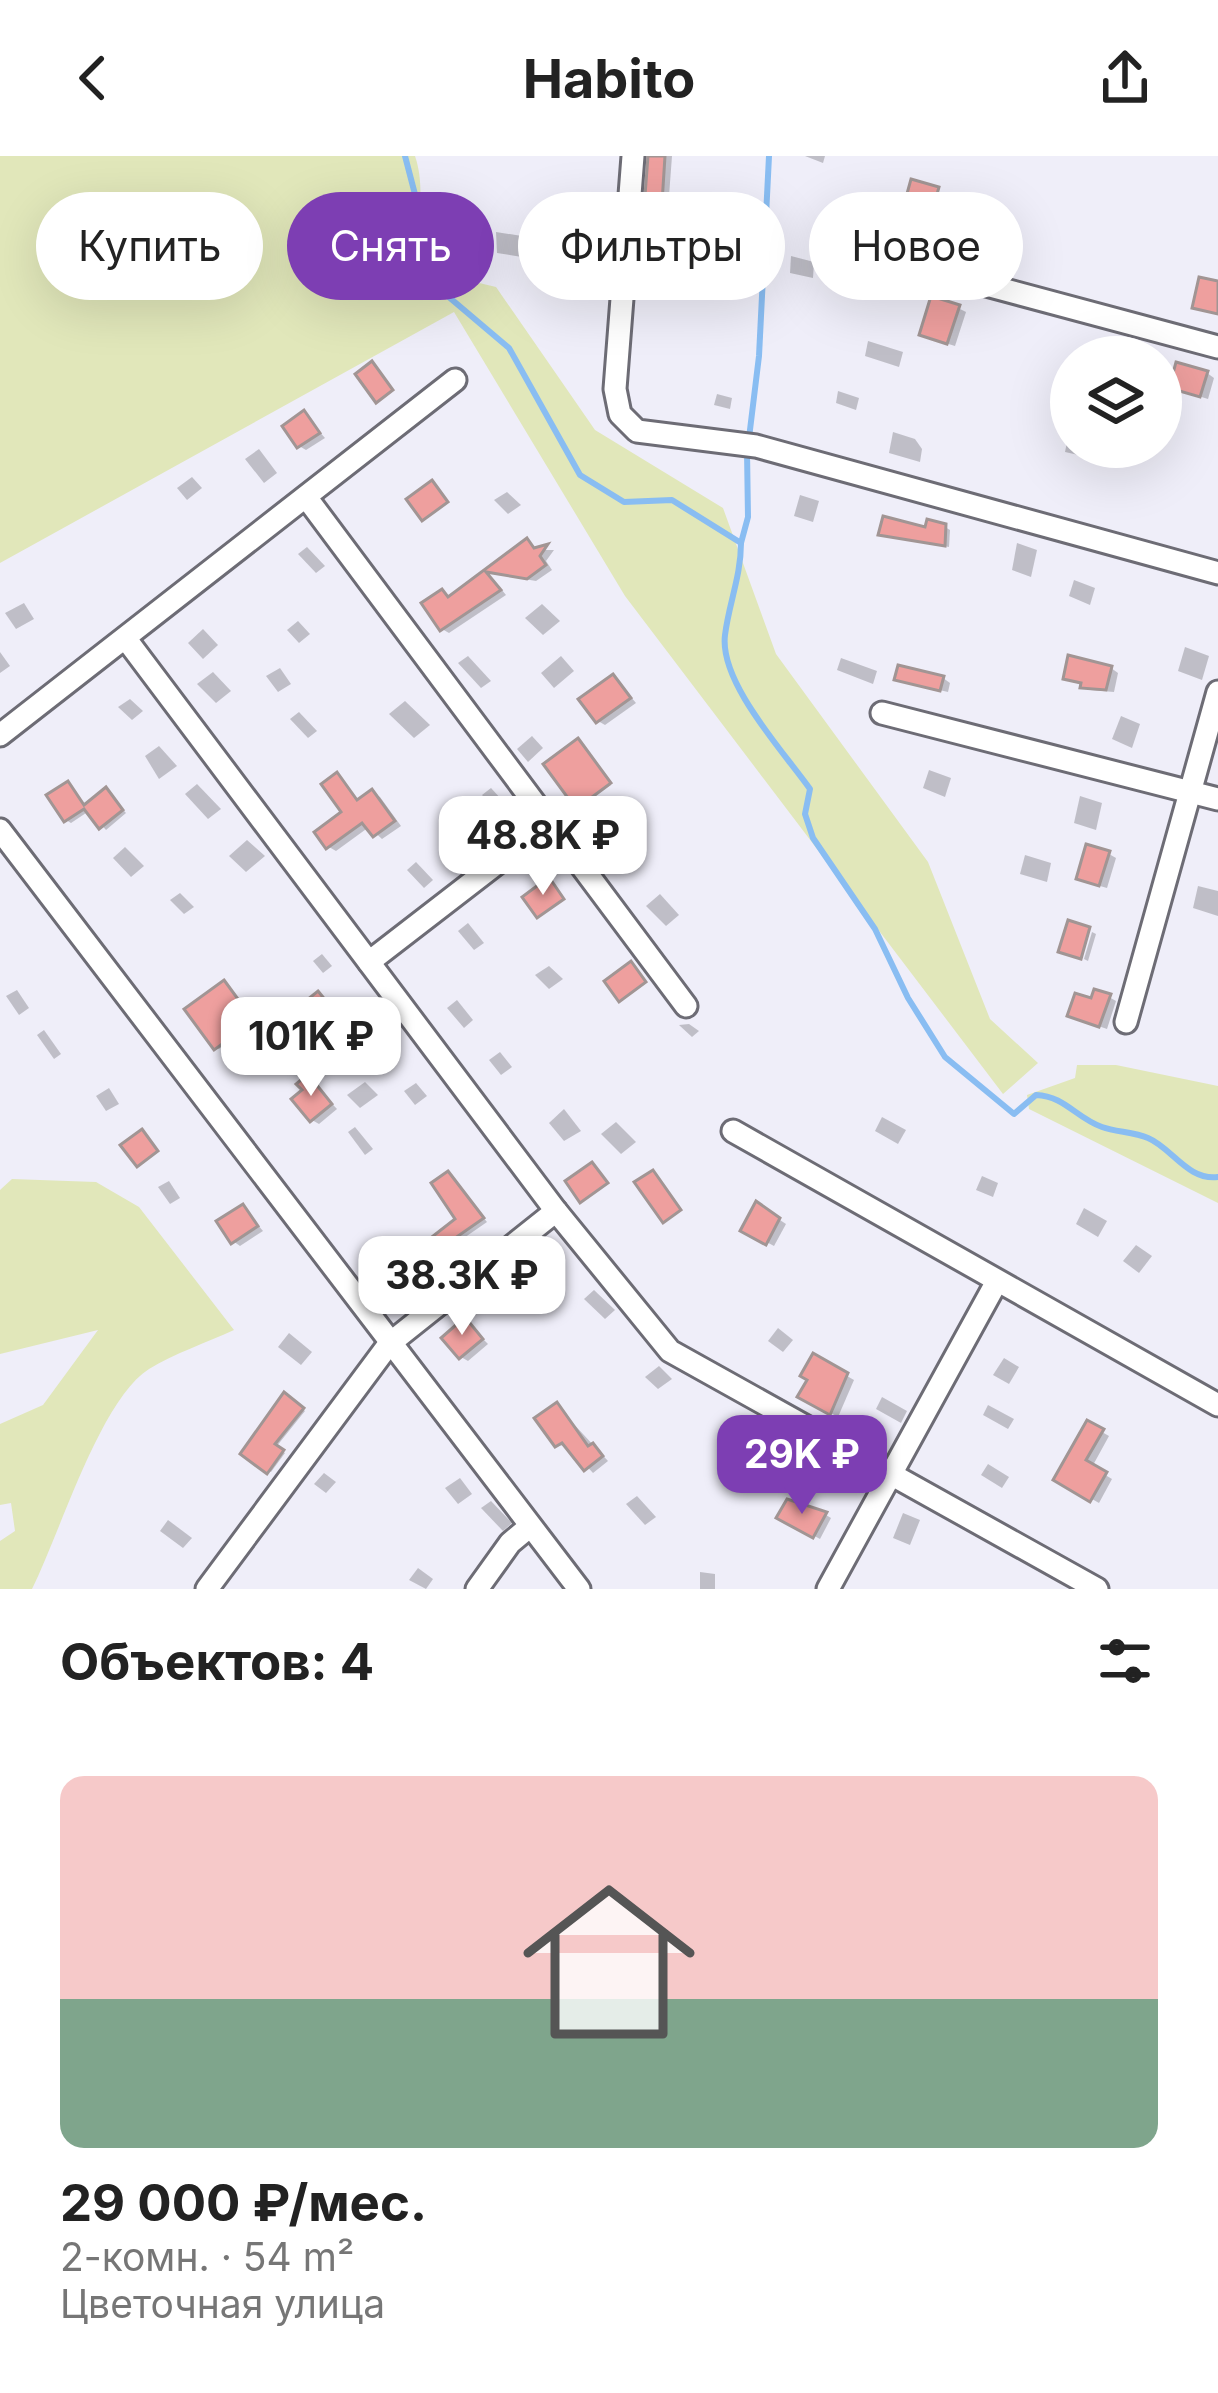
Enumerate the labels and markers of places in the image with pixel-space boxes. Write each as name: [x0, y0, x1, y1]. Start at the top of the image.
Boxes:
pin: 48.8K ₽: [432, 796, 654, 898]
pin: 101K ₽: [213, 997, 409, 1099]
pin: 38.3K ₽: [351, 1236, 573, 1338]
pin: 29K ₽: [718, 1415, 886, 1517]

